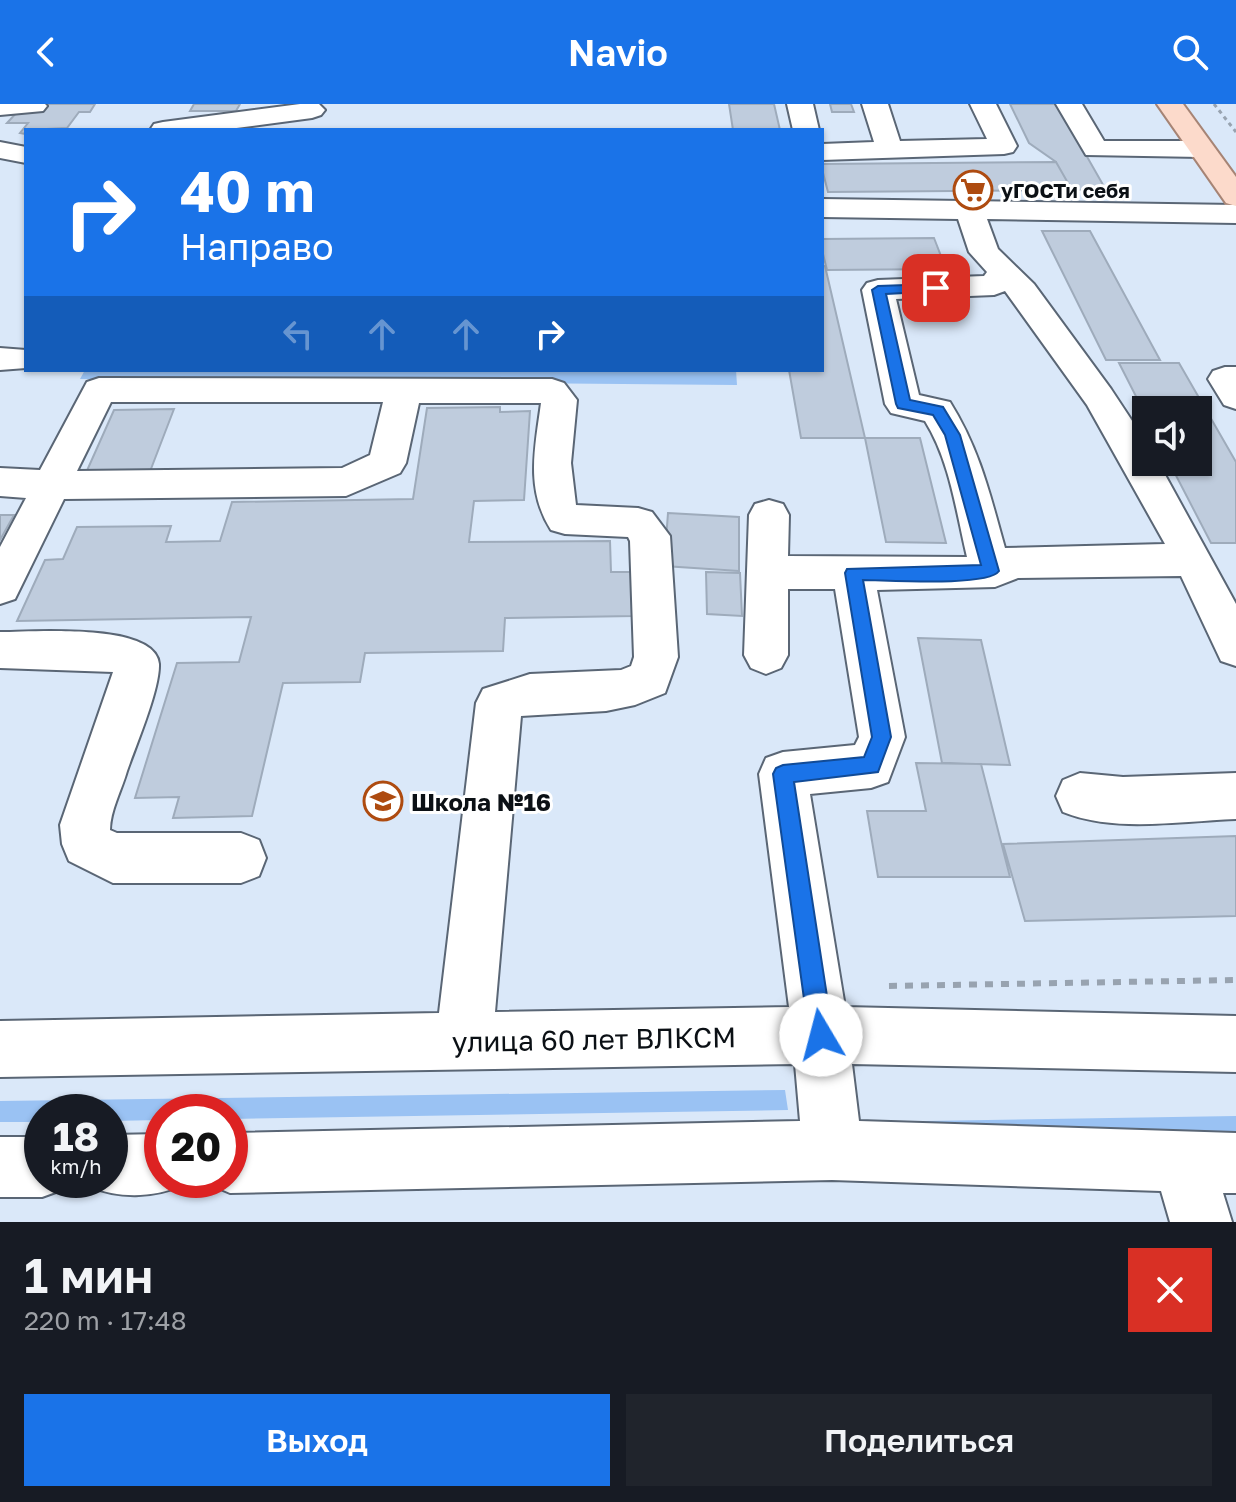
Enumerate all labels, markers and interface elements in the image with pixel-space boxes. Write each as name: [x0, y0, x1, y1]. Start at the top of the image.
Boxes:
icon: back: [24, 30, 68, 74]
icon: search: [1168, 30, 1212, 74]
text: Navio: [568, 31, 668, 74]
text: 40 m: [180, 157, 314, 224]
icon: right: [48, 160, 152, 264]
supermarket icon: уГОСТи себя: [952, 169, 994, 211]
place label: уГОСТи себя: [1001, 178, 1130, 202]
text: Направо: [180, 225, 334, 268]
pin: [902, 254, 970, 322]
icon: arrive: [914, 266, 958, 310]
icon: left: [276, 312, 320, 356]
icon: ahead: [360, 312, 404, 356]
icon: ahead: [444, 312, 488, 356]
icon: right: [528, 312, 572, 356]
map controls: [1132, 396, 1212, 476]
button: sound: [1132, 396, 1212, 476]
school or university icon: Школа №16: [362, 780, 404, 822]
place label: Школа №16: [411, 787, 551, 816]
position arrow: [779, 993, 863, 1077]
street label: улица 60 лет ВЛКСМ: [452, 1020, 736, 1058]
speed limit sign: 20: [144, 1094, 248, 1198]
text: 18: [53, 1112, 99, 1160]
text: km/h: [51, 1154, 101, 1178]
text: 1 мин: [24, 1246, 153, 1304]
button: close: [1128, 1248, 1212, 1332]
text: 220 m · 17:48: [24, 1305, 187, 1336]
button: Выход: [24, 1394, 610, 1486]
button: Поделиться: [626, 1394, 1212, 1486]

